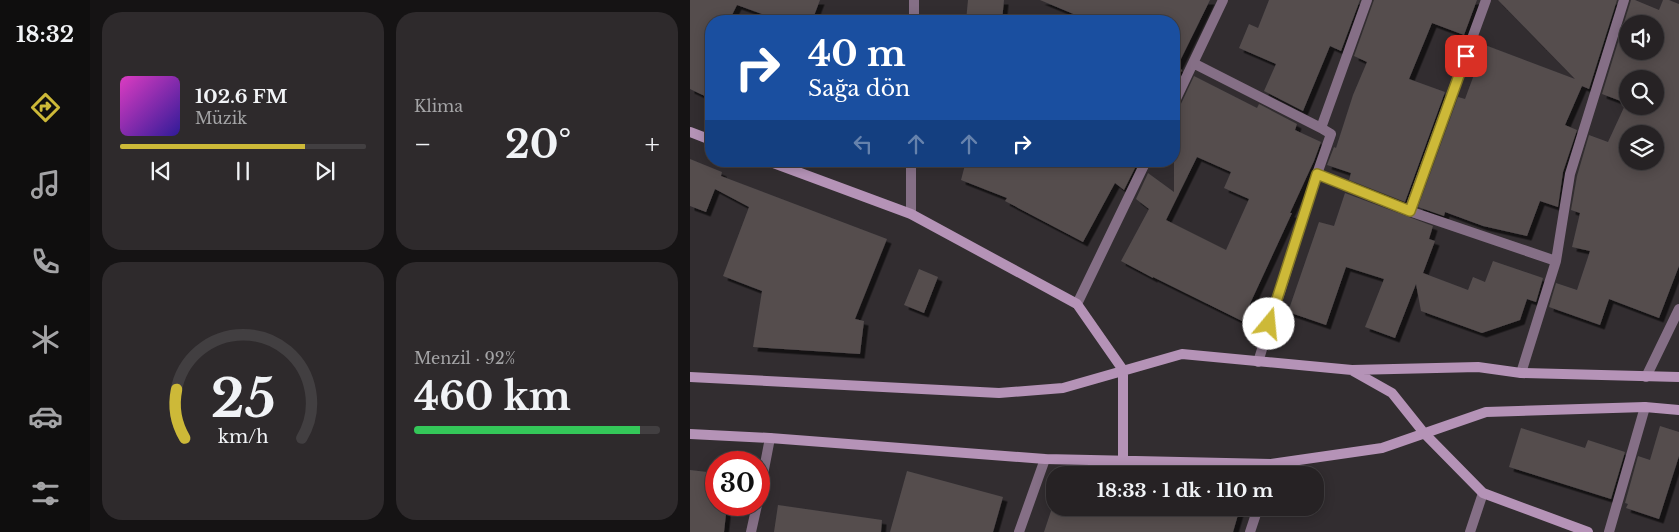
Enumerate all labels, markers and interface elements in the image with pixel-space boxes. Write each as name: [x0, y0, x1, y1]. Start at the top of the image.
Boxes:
map controls: [1619, 15, 1664, 170]
button: sound: [1619, 15, 1664, 60]
text: 18:32: [16, 21, 74, 48]
text: 40 m: [808, 32, 906, 75]
icon: right: [725, 35, 790, 100]
pin: [1445, 35, 1487, 77]
icon: arrive: [1452, 42, 1480, 70]
button: search: [1619, 70, 1664, 115]
text: Sağa dön: [808, 75, 910, 102]
text: 102.6 FM: [195, 85, 287, 108]
icon: directions: [28, 90, 63, 125]
text: Klima: [414, 96, 463, 116]
text: Müzik: [195, 108, 247, 128]
text: 20°: [505, 121, 571, 168]
button: layers: [1619, 125, 1664, 170]
text: −: [414, 127, 432, 162]
text: +: [645, 127, 660, 162]
icon: left: [849, 130, 877, 158]
icon: ahead: [902, 130, 930, 158]
icon: ahead: [955, 130, 983, 158]
icon: right: [1008, 130, 1036, 158]
icon: previous: [147, 157, 175, 185]
icon: pause: [229, 157, 257, 185]
icon: next: [311, 157, 339, 185]
icon: music: [28, 167, 63, 202]
icon: phone: [28, 244, 63, 279]
position arrow: [1242, 297, 1294, 349]
icon: climate: [28, 322, 63, 357]
text: Menzil · 92%: [414, 348, 515, 368]
text: 25: [211, 367, 275, 431]
text: 460 km: [414, 373, 571, 420]
icon: car: [28, 399, 63, 434]
text: km/h: [218, 426, 268, 448]
speed limit sign: 30: [705, 451, 770, 516]
icon: filters: [28, 476, 63, 511]
text: 18:33 · 1 dk · 110 m: [1097, 479, 1273, 502]

